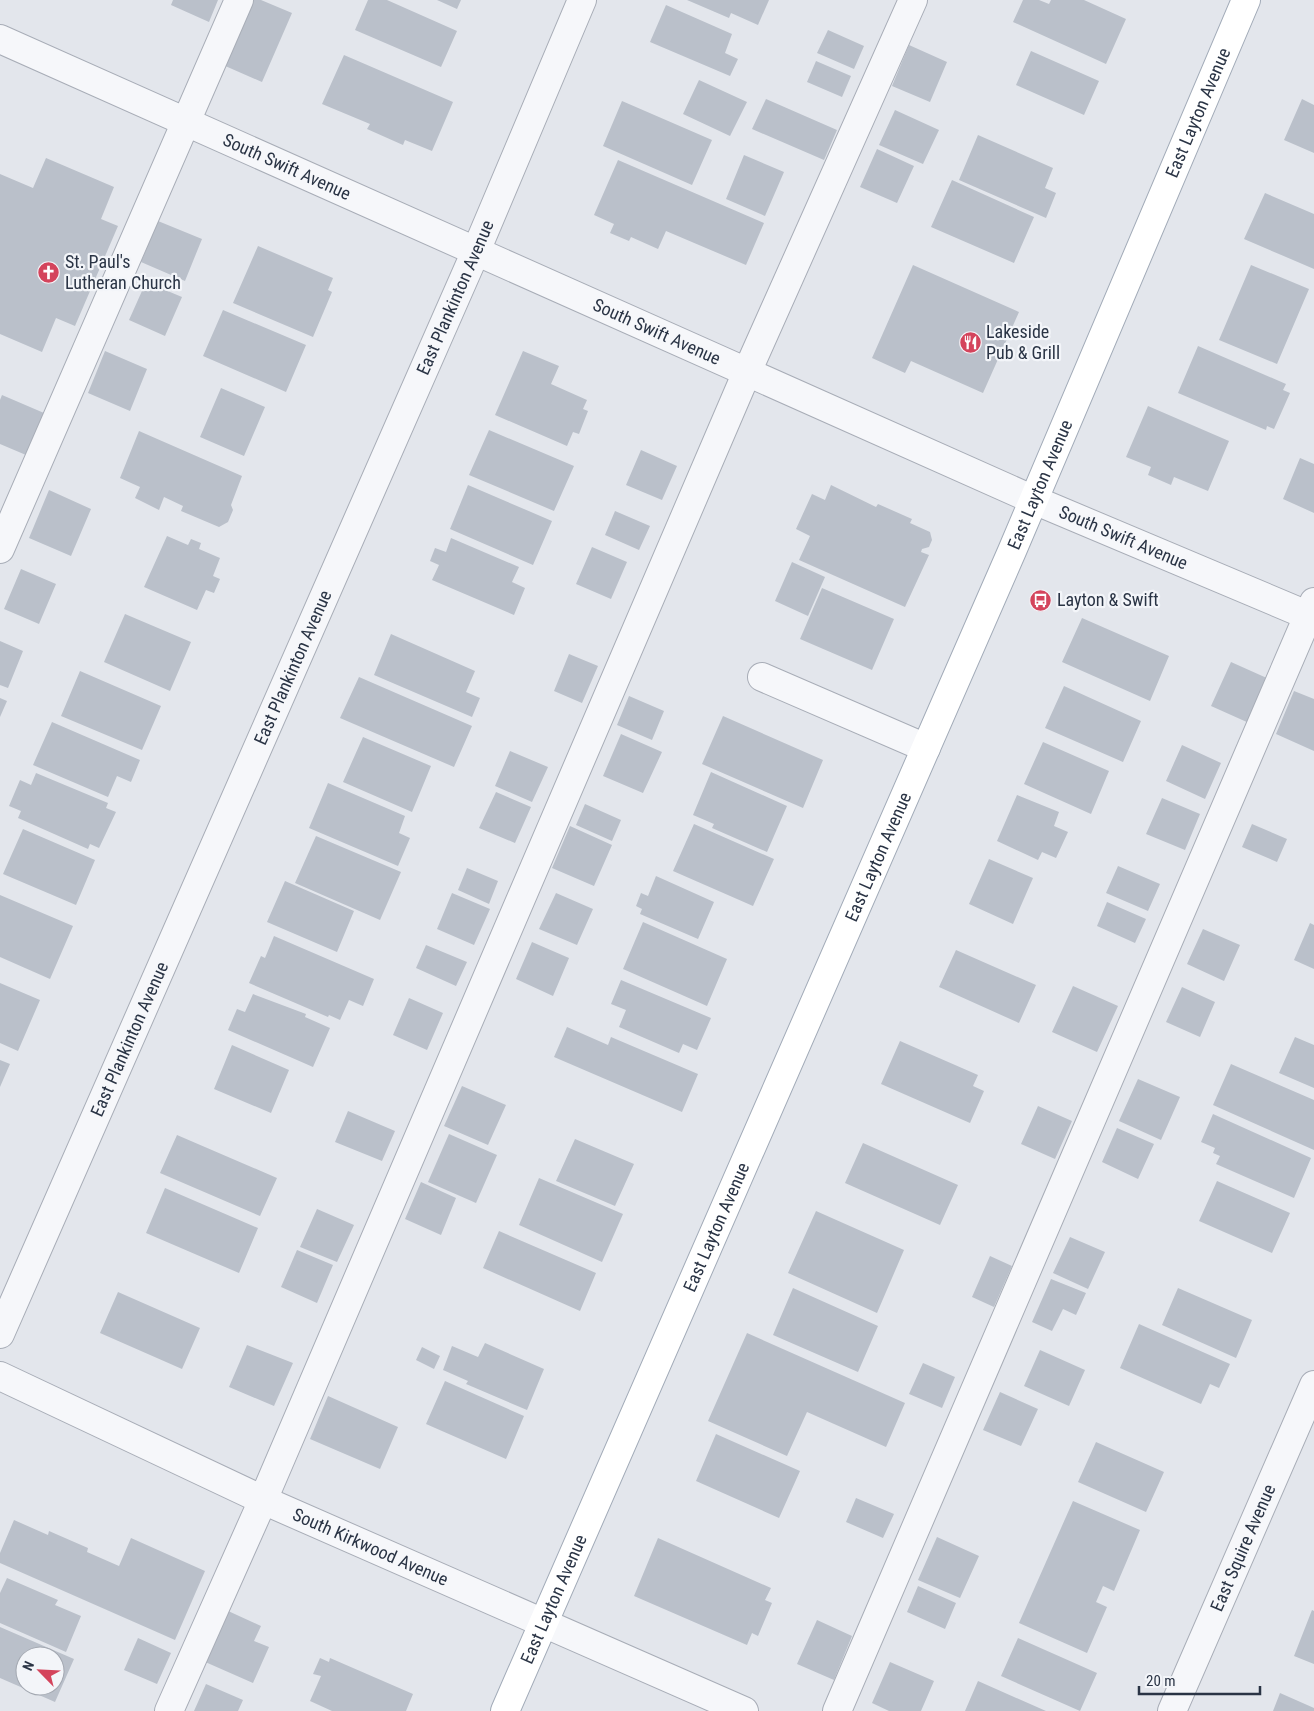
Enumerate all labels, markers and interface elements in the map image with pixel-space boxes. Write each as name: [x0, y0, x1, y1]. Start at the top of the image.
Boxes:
street label: East Layton Avenue: [1161, 45, 1234, 181]
street label: South Swift Avenue: [220, 129, 354, 204]
street label: East Plankinton Avenue: [412, 217, 498, 378]
place label: St. Paul's Lutheran Church: [65, 251, 181, 293]
church icon: St. Paul's Lutheran Church: [37, 260, 61, 284]
street label: South Swift Avenue: [590, 294, 724, 369]
place label: Lakeside Pub & Grill: [986, 321, 1060, 363]
restaurant icon: Lakeside Pub & Grill: [958, 330, 982, 354]
street label: East Layton Avenue: [1003, 417, 1076, 552]
street label: South Swift Avenue: [1056, 501, 1191, 574]
street label: East Plankinton Avenue: [249, 587, 336, 748]
bus stop icon: Layton & Swift: [1029, 588, 1053, 612]
place label: Layton & Swift: [1057, 589, 1159, 610]
street label: East Layton Avenue: [840, 789, 915, 925]
street label: East Plankinton Avenue: [86, 959, 172, 1120]
street label: East Layton Avenue: [679, 1159, 753, 1295]
street label: East Squire Avenue: [1206, 1481, 1279, 1614]
street label: South Kirkwood Avenue: [290, 1503, 452, 1590]
street label: East Layton Avenue: [516, 1531, 591, 1667]
north arrow: [15, 1646, 65, 1696]
text: N: [19, 1659, 37, 1673]
scale bar: [1139, 1664, 1260, 1696]
text: 20 m: [1146, 1672, 1176, 1690]

